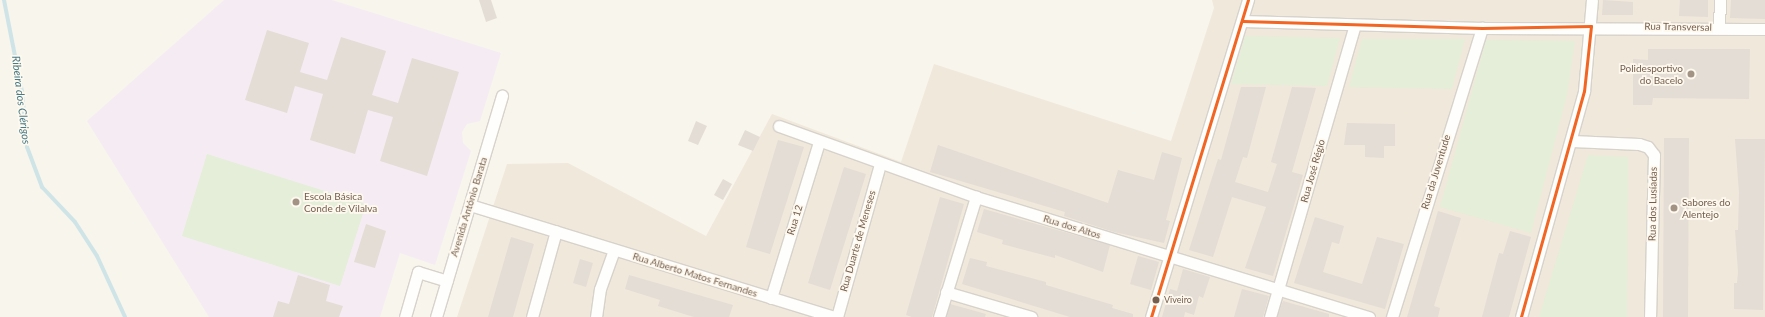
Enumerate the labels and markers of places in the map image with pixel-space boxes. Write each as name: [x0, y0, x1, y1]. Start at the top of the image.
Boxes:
place label: Polidesportivo do Bacelo: [1620, 62, 1683, 86]
marker: Polidesportivo do Bacelo: [1686, 69, 1696, 79]
place label: Escola Básica Conde de Vilalva: [304, 190, 378, 214]
place label: Sabores do Alentejo: [1682, 196, 1730, 220]
marker: Escola Básica Conde de Vilalva: [291, 197, 301, 207]
marker: Sabores do Alentejo: [1669, 203, 1679, 213]
marker: Viveiro: [1151, 295, 1161, 305]
place label: Viveiro: [1164, 295, 1192, 305]

